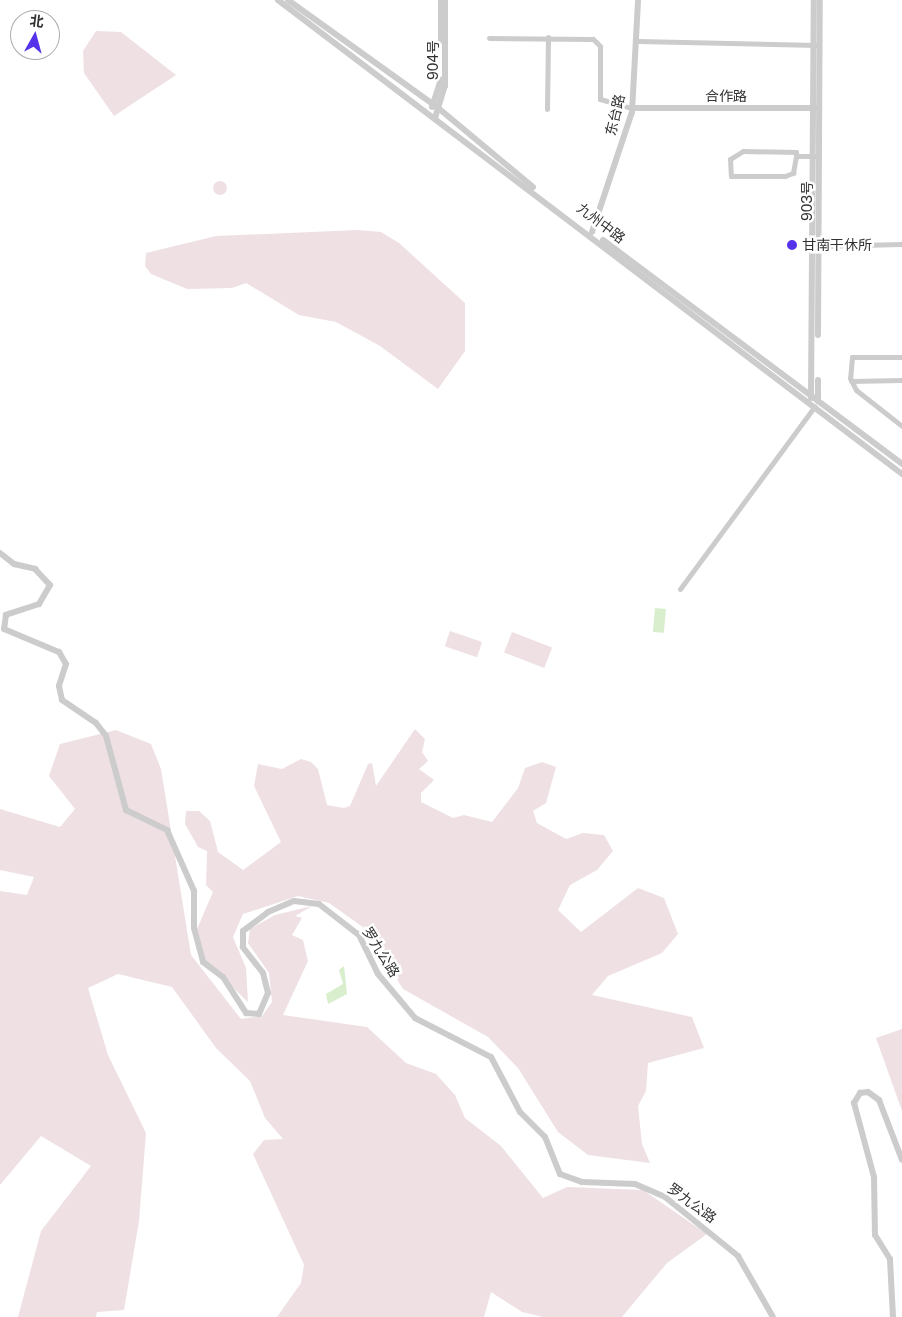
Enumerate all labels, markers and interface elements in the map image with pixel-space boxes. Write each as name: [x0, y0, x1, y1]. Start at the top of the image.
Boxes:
north arrow: [10, 10, 60, 60]
text: 北: [29, 12, 45, 30]
street label: 904号: [425, 40, 441, 80]
street label: 合作路: [705, 88, 747, 104]
street label: 东台路: [602, 93, 628, 137]
street label: 903号: [799, 181, 815, 221]
street label: 九州中路: [574, 199, 628, 247]
place label: 甘南干休所: [802, 237, 872, 253]
marker: 甘南干休所: [786, 239, 798, 251]
street label: 罗九公路: [359, 924, 403, 980]
street label: 罗九公路: [664, 1180, 720, 1226]

